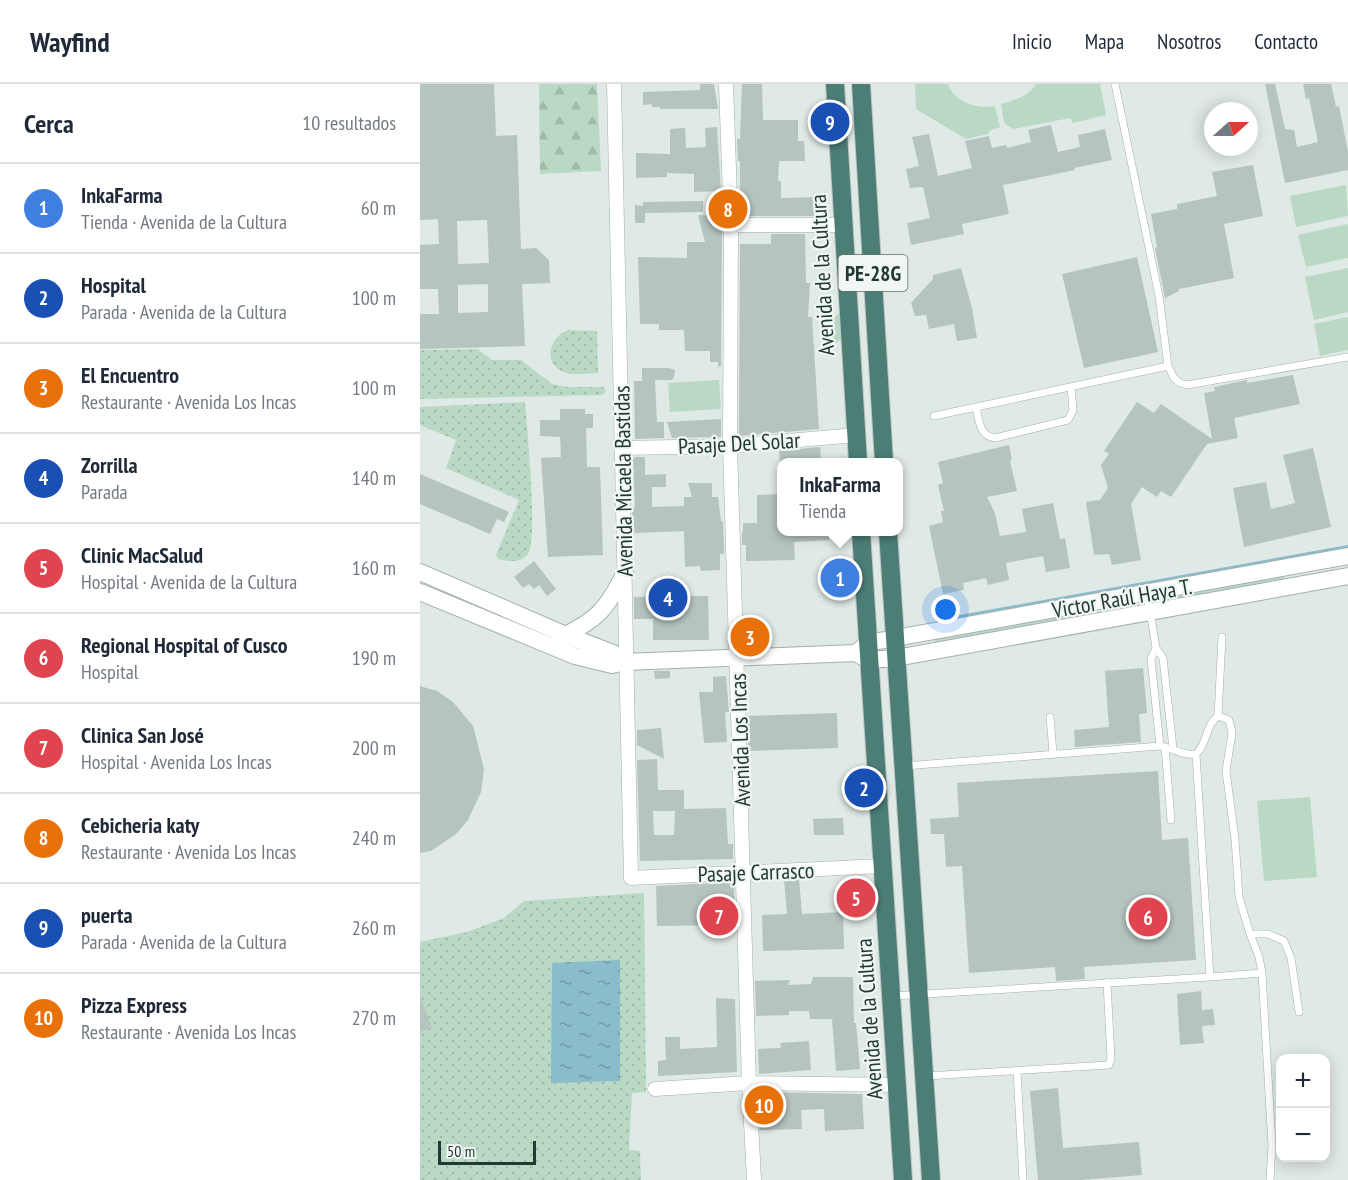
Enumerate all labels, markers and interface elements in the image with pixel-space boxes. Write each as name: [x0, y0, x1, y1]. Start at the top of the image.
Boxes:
text: Wayfind: [30, 23, 110, 60]
text: Inicio: [1012, 28, 1052, 55]
text: Mapa: [1085, 28, 1124, 55]
text: Nosotros: [1157, 28, 1221, 55]
text: Contacto: [1254, 28, 1318, 55]
pin: 9: [810, 99, 850, 144]
north arrow: [1204, 102, 1258, 156]
text: Cerca: [24, 107, 74, 140]
text: 10 resultados: [302, 110, 396, 136]
text: InkaFarma: [81, 181, 163, 209]
pin: 8: [708, 186, 748, 232]
street label: Avenida de la Cultura: [804, 194, 840, 356]
text: 1: [39, 195, 48, 221]
text: 60 m: [361, 195, 396, 221]
text: Tienda · Avenida de la Cultura: [81, 209, 287, 235]
road number: PE-28G: [838, 255, 908, 291]
text: Hospital: [81, 271, 146, 299]
text: 2: [39, 285, 48, 311]
text: 100 m: [352, 285, 396, 311]
text: Parada · Avenida de la Cultura: [81, 299, 287, 325]
text: El Encuentro: [81, 361, 179, 389]
text: 3: [39, 375, 48, 401]
text: 100 m: [352, 375, 396, 401]
street label: Avenida Micaela Bastidas: [607, 385, 639, 577]
text: Restaurante · Avenida Los Incas: [81, 389, 296, 415]
street label: Pasaje Del Solar: [677, 426, 801, 460]
text: Zorrilla: [81, 451, 138, 479]
popup: [777, 458, 903, 536]
text: 4: [39, 465, 48, 491]
text: 140 m: [352, 465, 396, 491]
text: InkaFarma: [799, 470, 881, 498]
text: Parada: [81, 479, 128, 505]
text: Tienda: [799, 498, 846, 524]
text: Clinic MacSalud: [81, 541, 203, 569]
text: 5: [39, 555, 48, 581]
text: 160 m: [352, 555, 396, 581]
pin: 1: [820, 556, 860, 600]
text: Hospital · Avenida de la Cultura: [81, 569, 297, 595]
street label: Victor Raúl Haya T.: [1049, 572, 1194, 624]
pin: 4: [648, 576, 688, 620]
your location: [931, 595, 960, 624]
pin: 3: [730, 614, 770, 660]
text: Regional Hospital of Cusco: [81, 631, 288, 659]
text: 6: [39, 645, 48, 671]
text: 190 m: [352, 645, 396, 671]
text: Hospital: [81, 659, 138, 685]
street label: Avenida Los Incas: [724, 673, 756, 807]
text: Clinica San José: [81, 721, 204, 749]
text: 7: [39, 735, 48, 761]
text: 200 m: [352, 735, 396, 761]
text: Hospital · Avenida Los Incas: [81, 749, 272, 775]
pin: 2: [844, 766, 884, 810]
text: Cebicheria katy: [81, 811, 199, 839]
text: 8: [39, 825, 48, 851]
text: 240 m: [352, 825, 396, 851]
text: Restaurante · Avenida Los Incas: [81, 839, 296, 865]
street label: Pasaje Carrasco: [697, 856, 815, 888]
pin: 5: [836, 876, 876, 920]
pin: 7: [700, 894, 738, 938]
pin: 6: [1128, 894, 1168, 940]
text: puerta: [81, 901, 133, 929]
text: 9: [39, 915, 48, 941]
text: 260 m: [352, 915, 396, 941]
text: Parada · Avenida de la Cultura: [81, 929, 287, 955]
street label: Avenida de la Cultura: [849, 937, 889, 1101]
text: Pizza Express: [81, 991, 187, 1019]
text: 10: [34, 1005, 53, 1031]
text: 270 m: [352, 1005, 396, 1031]
text: Restaurante · Avenida Los Incas: [81, 1019, 296, 1045]
map controls: [1276, 1054, 1330, 1162]
button: +: [1276, 1054, 1330, 1108]
pin: 10: [744, 1082, 784, 1128]
button: −: [1276, 1108, 1330, 1162]
scale bar: [438, 1138, 536, 1166]
text: 50 m: [447, 1141, 475, 1161]

